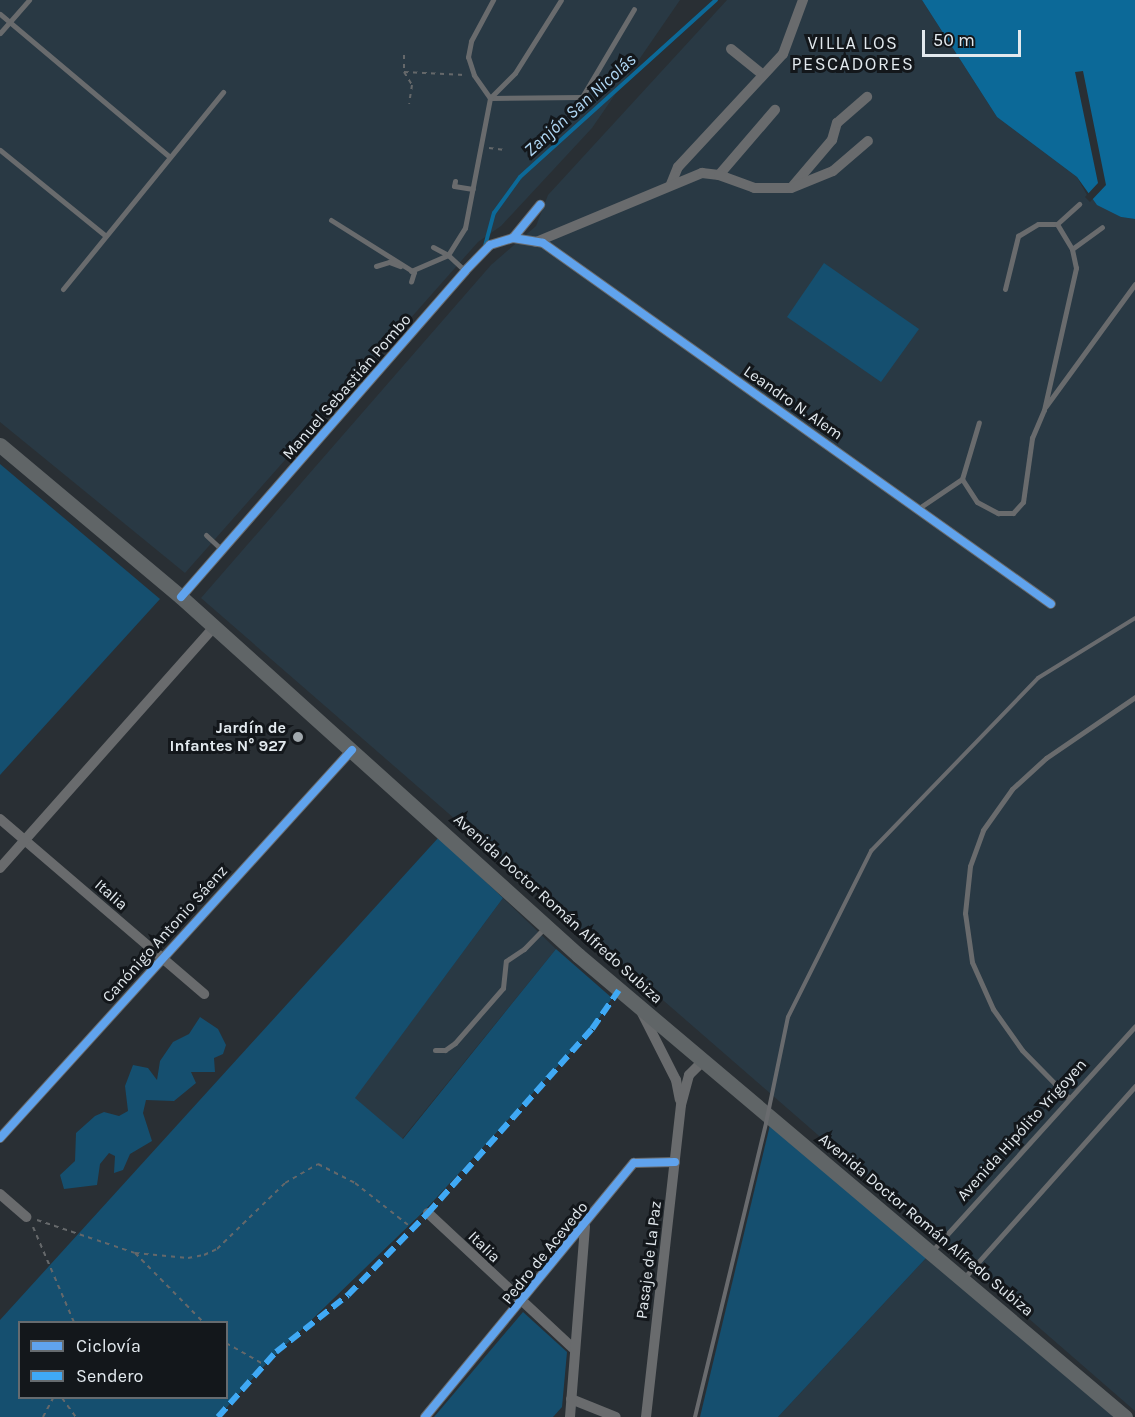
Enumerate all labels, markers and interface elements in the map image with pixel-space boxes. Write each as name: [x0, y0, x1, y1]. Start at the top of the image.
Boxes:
scale bar: [925, 18, 1024, 56]
text: 50 m: [933, 29, 975, 51]
district label: VILLA LOS PESCADORES: [792, 33, 914, 76]
water label: Zanjón San Nicolás: [519, 49, 641, 161]
street label: Manuel Sebastián Pombo: [279, 310, 415, 464]
street label: Leandro N. Alem: [740, 362, 846, 444]
place label: Jardín de Infantes N° 927: [170, 718, 286, 756]
marker: Jardín de Infantes N° 927: [291, 730, 305, 744]
street label: Avenida Doctor Román Alfredo Subiza: [450, 810, 666, 1008]
street label: Canónigo Antonio Sáenz: [98, 862, 232, 1006]
street label: Italia: [91, 875, 131, 915]
street label: Avenida Hipólito Yrigoyen: [953, 1055, 1091, 1205]
street label: Avenida Doctor Román Alfredo Subiza: [815, 1129, 1037, 1321]
street label: Pedro de Acevedo: [498, 1198, 592, 1308]
street label: Pasaje de La Paz: [632, 1200, 666, 1320]
street label: Italia: [464, 1227, 504, 1267]
legend: [18, 1321, 228, 1399]
text: Ciclovía: [76, 1335, 141, 1357]
text: Sendero: [76, 1365, 143, 1387]

